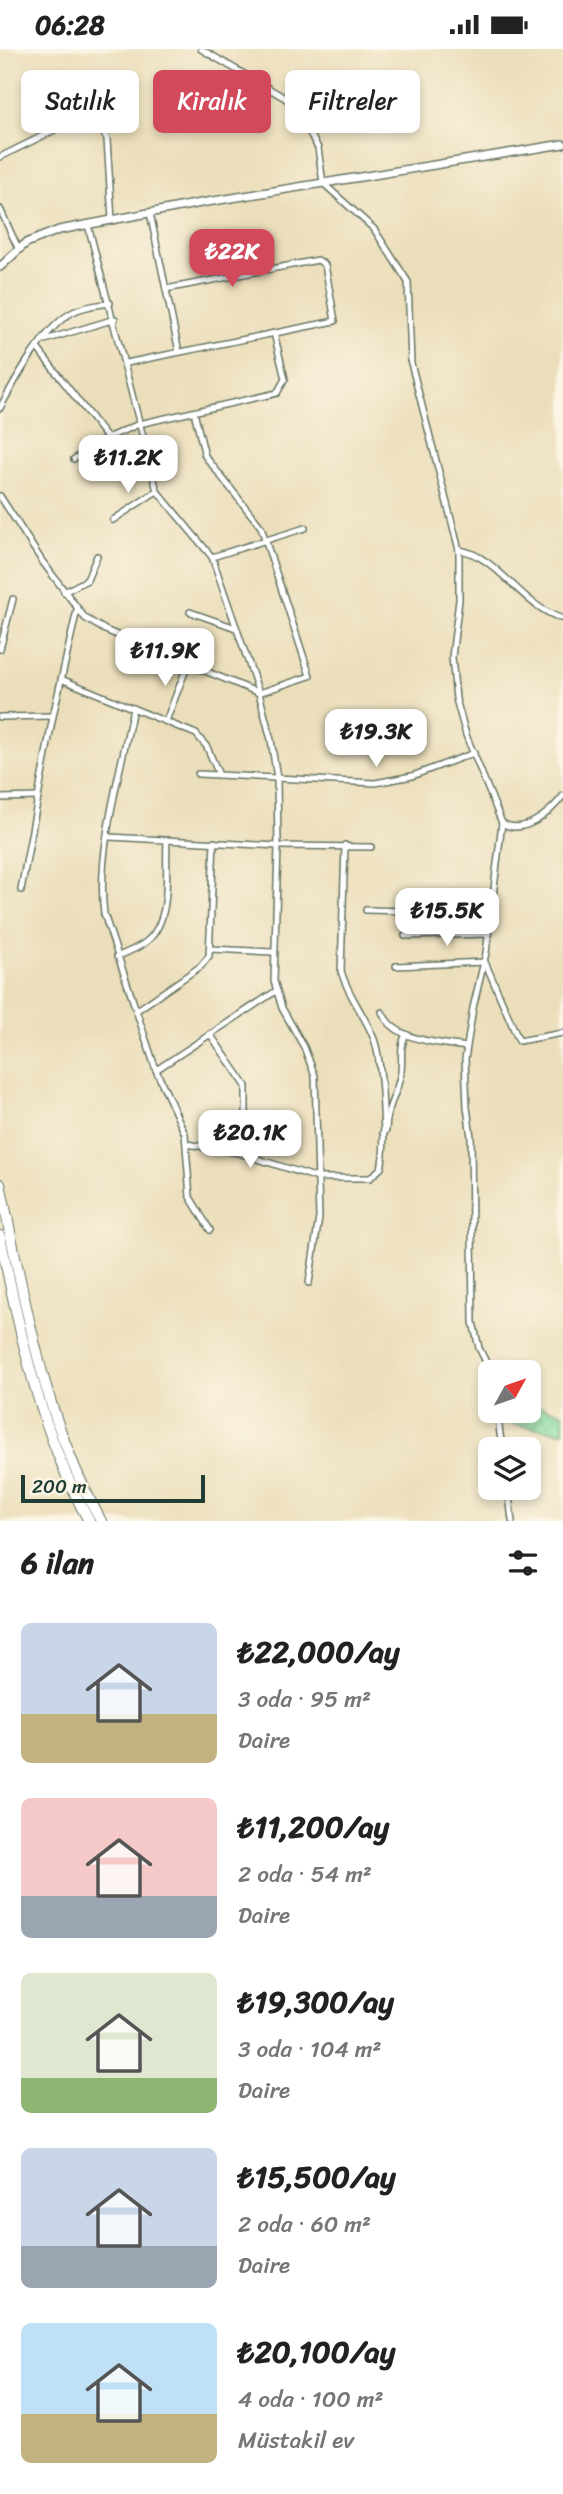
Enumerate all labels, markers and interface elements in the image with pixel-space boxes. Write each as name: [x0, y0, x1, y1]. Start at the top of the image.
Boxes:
text: 06:28: [35, 2, 105, 48]
chip: Satılık: [21, 70, 139, 133]
chip: Kiralık: [153, 70, 271, 133]
chip: Filtreler: [285, 70, 420, 133]
pin: ₺22K: [191, 229, 273, 289]
text: ₺22K: [205, 231, 259, 272]
pin: ₺11.2K: [71, 435, 185, 495]
text: ₺11.2K: [95, 437, 161, 478]
pin: ₺11.9K: [108, 629, 222, 688]
text: ₺11.9K: [131, 630, 199, 671]
pin: ₺19.3K: [319, 709, 433, 769]
text: ₺19.3K: [341, 711, 411, 752]
pin: ₺15.5K: [390, 888, 504, 948]
text: ₺15.5K: [411, 890, 483, 931]
pin: ₺20.1K: [193, 1111, 307, 1170]
text: ₺20.1K: [214, 1112, 286, 1153]
north arrow: [478, 1360, 541, 1423]
map controls: [478, 1360, 541, 1500]
button: layers: [478, 1437, 541, 1500]
text: 200 m: [32, 1470, 87, 1503]
scale bar: [21, 1472, 205, 1504]
text: 6 ilan: [21, 1536, 94, 1590]
icon: filters: [504, 1544, 542, 1582]
text: ₺22,000/ay: [238, 1625, 400, 1679]
icon: home: [77, 1651, 161, 1735]
text: 3 oda · 95 m²: [238, 1679, 371, 1720]
text: Daire: [238, 1720, 290, 1761]
text: ₺11,200/ay: [238, 1800, 389, 1854]
icon: home: [77, 1826, 161, 1910]
text: 2 oda · 54 m²: [238, 1854, 372, 1895]
text: Daire: [238, 1895, 290, 1936]
text: ₺19,300/ay: [238, 1975, 394, 2029]
icon: home: [77, 2001, 161, 2085]
text: 3 oda · 104 m²: [238, 2029, 382, 2070]
text: Daire: [238, 2070, 290, 2111]
text: ₺15,500/ay: [238, 2150, 396, 2204]
icon: home: [77, 2176, 161, 2260]
text: 2 oda · 60 m²: [238, 2204, 371, 2245]
text: Daire: [238, 2245, 290, 2286]
text: ₺20,100/ay: [238, 2325, 395, 2379]
icon: home: [77, 2351, 161, 2435]
text: 4 oda · 100 m²: [238, 2379, 383, 2420]
text: Müstakil ev: [238, 2420, 354, 2461]

